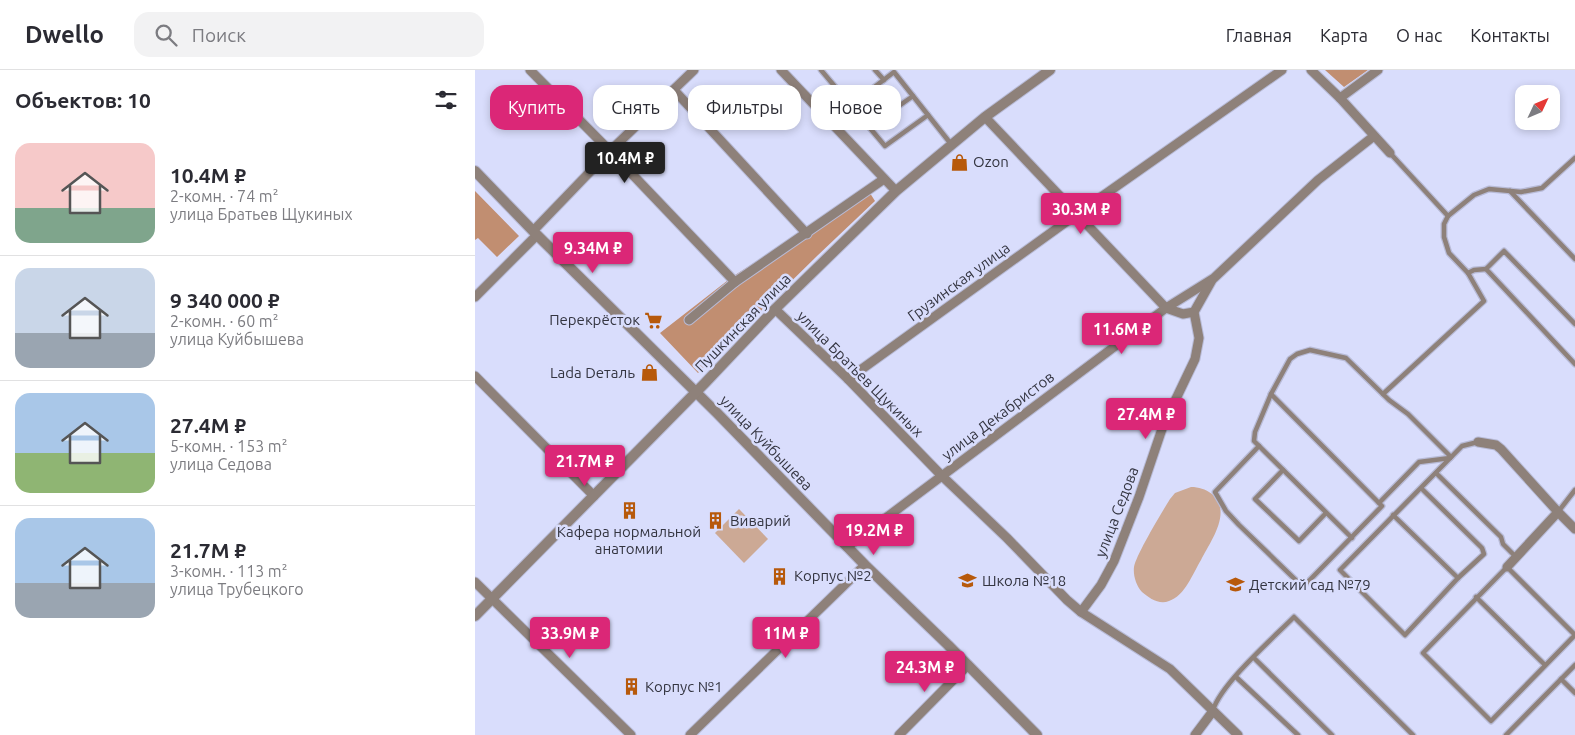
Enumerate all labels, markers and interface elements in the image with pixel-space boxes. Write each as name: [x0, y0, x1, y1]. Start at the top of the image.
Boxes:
search box: [134, 12, 484, 57]
text: Dwello: [25, 21, 104, 48]
icon: search: [152, 21, 180, 49]
text: Поиск: [192, 24, 246, 46]
text: Главная: [1226, 25, 1292, 45]
text: Карта: [1320, 25, 1368, 45]
text: О нас: [1396, 25, 1442, 45]
text: Контакты: [1470, 25, 1550, 45]
chip: Купить: [490, 85, 583, 130]
chip: Снять: [593, 85, 678, 130]
chip: Фильтры: [688, 85, 801, 130]
chip: Новое: [811, 85, 901, 130]
north arrow: [1515, 85, 1560, 130]
map controls: [1515, 85, 1560, 130]
icon: filters: [432, 86, 460, 114]
text: Объектов: 10: [15, 88, 151, 112]
pin: 10.4M ₽: [579, 142, 671, 184]
text: 10.4M ₽: [596, 149, 654, 167]
shop icon: Ozon: [949, 152, 969, 172]
place label: Ozon: [973, 153, 1009, 170]
icon: home: [55, 163, 115, 223]
text: 10.4M ₽: [170, 163, 246, 187]
text: 2-комн. · 74 m²: [170, 187, 278, 205]
pin: 30.3M ₽: [1035, 192, 1127, 235]
text: 30.3M ₽: [1052, 200, 1110, 218]
text: улица Братьев Щукиных: [170, 205, 353, 223]
pin: 9.34M ₽: [547, 232, 639, 274]
text: 9.34M ₽: [564, 239, 622, 257]
street label: Грузинская улица: [904, 239, 1013, 324]
street label: Пушкинская улица: [691, 270, 794, 375]
icon: home: [55, 288, 115, 348]
text: 9 340 000 ₽: [170, 288, 280, 312]
street label: улица Братьев Щукиных: [794, 307, 927, 440]
supermarket icon: Перекрёсток: [644, 310, 664, 330]
place label: Перекрёсток: [549, 311, 640, 328]
text: 2-комн. · 60 m²: [170, 312, 278, 330]
pin: 11.6M ₽: [1076, 312, 1168, 355]
text: 11.6M ₽: [1093, 320, 1151, 338]
text: улица Куйбышева: [170, 330, 304, 348]
shop icon: Lada Dеталь: [639, 363, 659, 383]
place label: Lada Dеталь: [550, 364, 635, 381]
street label: улица Декабристов: [938, 368, 1057, 463]
street label: улица Куйбышева: [717, 392, 816, 494]
pin: 27.4M ₽: [1100, 398, 1192, 440]
text: 27.4M ₽: [1117, 405, 1175, 423]
icon: home: [55, 413, 115, 473]
text: 27.4M ₽: [170, 413, 246, 437]
text: 5-комн. · 153 m²: [170, 437, 287, 455]
pin: 21.7M ₽: [539, 444, 631, 487]
text: 21.7M ₽: [556, 452, 614, 470]
text: улица Седова: [170, 455, 272, 473]
street label: улица Седова: [1091, 464, 1142, 559]
building icon: Кафера нормальной анатомии: [619, 501, 639, 521]
building icon: Виварий: [706, 511, 726, 531]
place label: Виварий: [730, 512, 791, 529]
pin: 19.2M ₽: [828, 514, 920, 556]
text: 19.2M ₽: [845, 521, 903, 539]
place label: Кафера нормальной анатомии: [557, 523, 701, 557]
icon: home: [55, 538, 115, 598]
text: 21.7M ₽: [170, 538, 246, 562]
text: 3-комн. · 113 m²: [170, 562, 287, 580]
building icon: Корпус №2: [770, 566, 790, 586]
place label: Корпус №2: [794, 567, 872, 584]
school or university icon: Школа №18: [958, 571, 978, 591]
place label: Школа №18: [982, 572, 1066, 589]
school or university icon: Детский сад №79: [1225, 575, 1245, 595]
place label: Детский сад №79: [1249, 576, 1371, 593]
text: улица Трубецкого: [170, 580, 304, 598]
pin: 33.9M ₽: [524, 616, 616, 659]
pin: 11M ₽: [751, 616, 821, 659]
text: 33.9M ₽: [541, 624, 599, 642]
text: 11M ₽: [763, 624, 809, 642]
pin: 24.3M ₽: [879, 650, 971, 693]
text: 24.3M ₽: [896, 658, 954, 676]
building icon: Корпус №1: [621, 677, 641, 697]
place label: Корпус №1: [645, 678, 723, 695]

